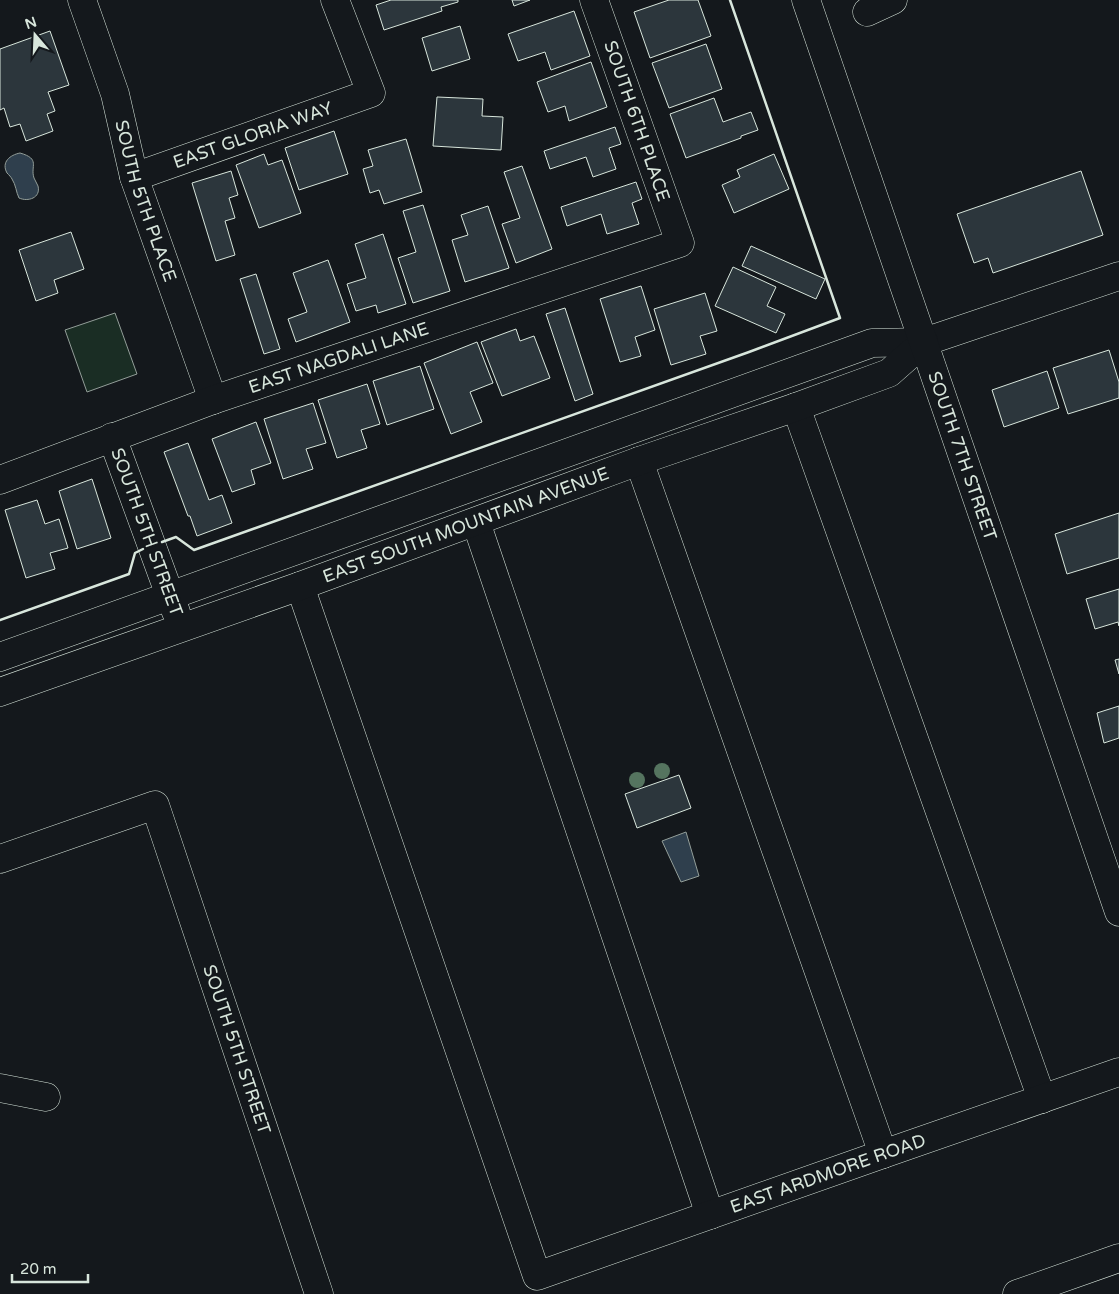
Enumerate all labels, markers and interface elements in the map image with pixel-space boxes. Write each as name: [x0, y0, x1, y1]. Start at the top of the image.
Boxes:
north arrow: [10, 10, 60, 60]
text: N: [23, 13, 39, 33]
street label: SOUTH 6TH PLACE: [599, 38, 675, 204]
street label: EAST GLORIA WAY: [170, 96, 336, 173]
street label: SOUTH 5TH PLACE: [110, 118, 181, 285]
street label: EAST NAGDALI LANE: [246, 317, 431, 398]
street label: SOUTH 7TH STREET: [923, 368, 1002, 543]
street label: SOUTH 5TH STREET: [106, 445, 188, 619]
street label: EAST SOUTH MOUNTAIN AVENUE: [320, 462, 612, 588]
street label: SOUTH 5TH STREET: [198, 962, 276, 1137]
street label: EAST ARDMORE ROAD: [727, 1129, 929, 1218]
scale bar: [12, 1252, 89, 1284]
text: 20 m: [20, 1260, 57, 1278]

